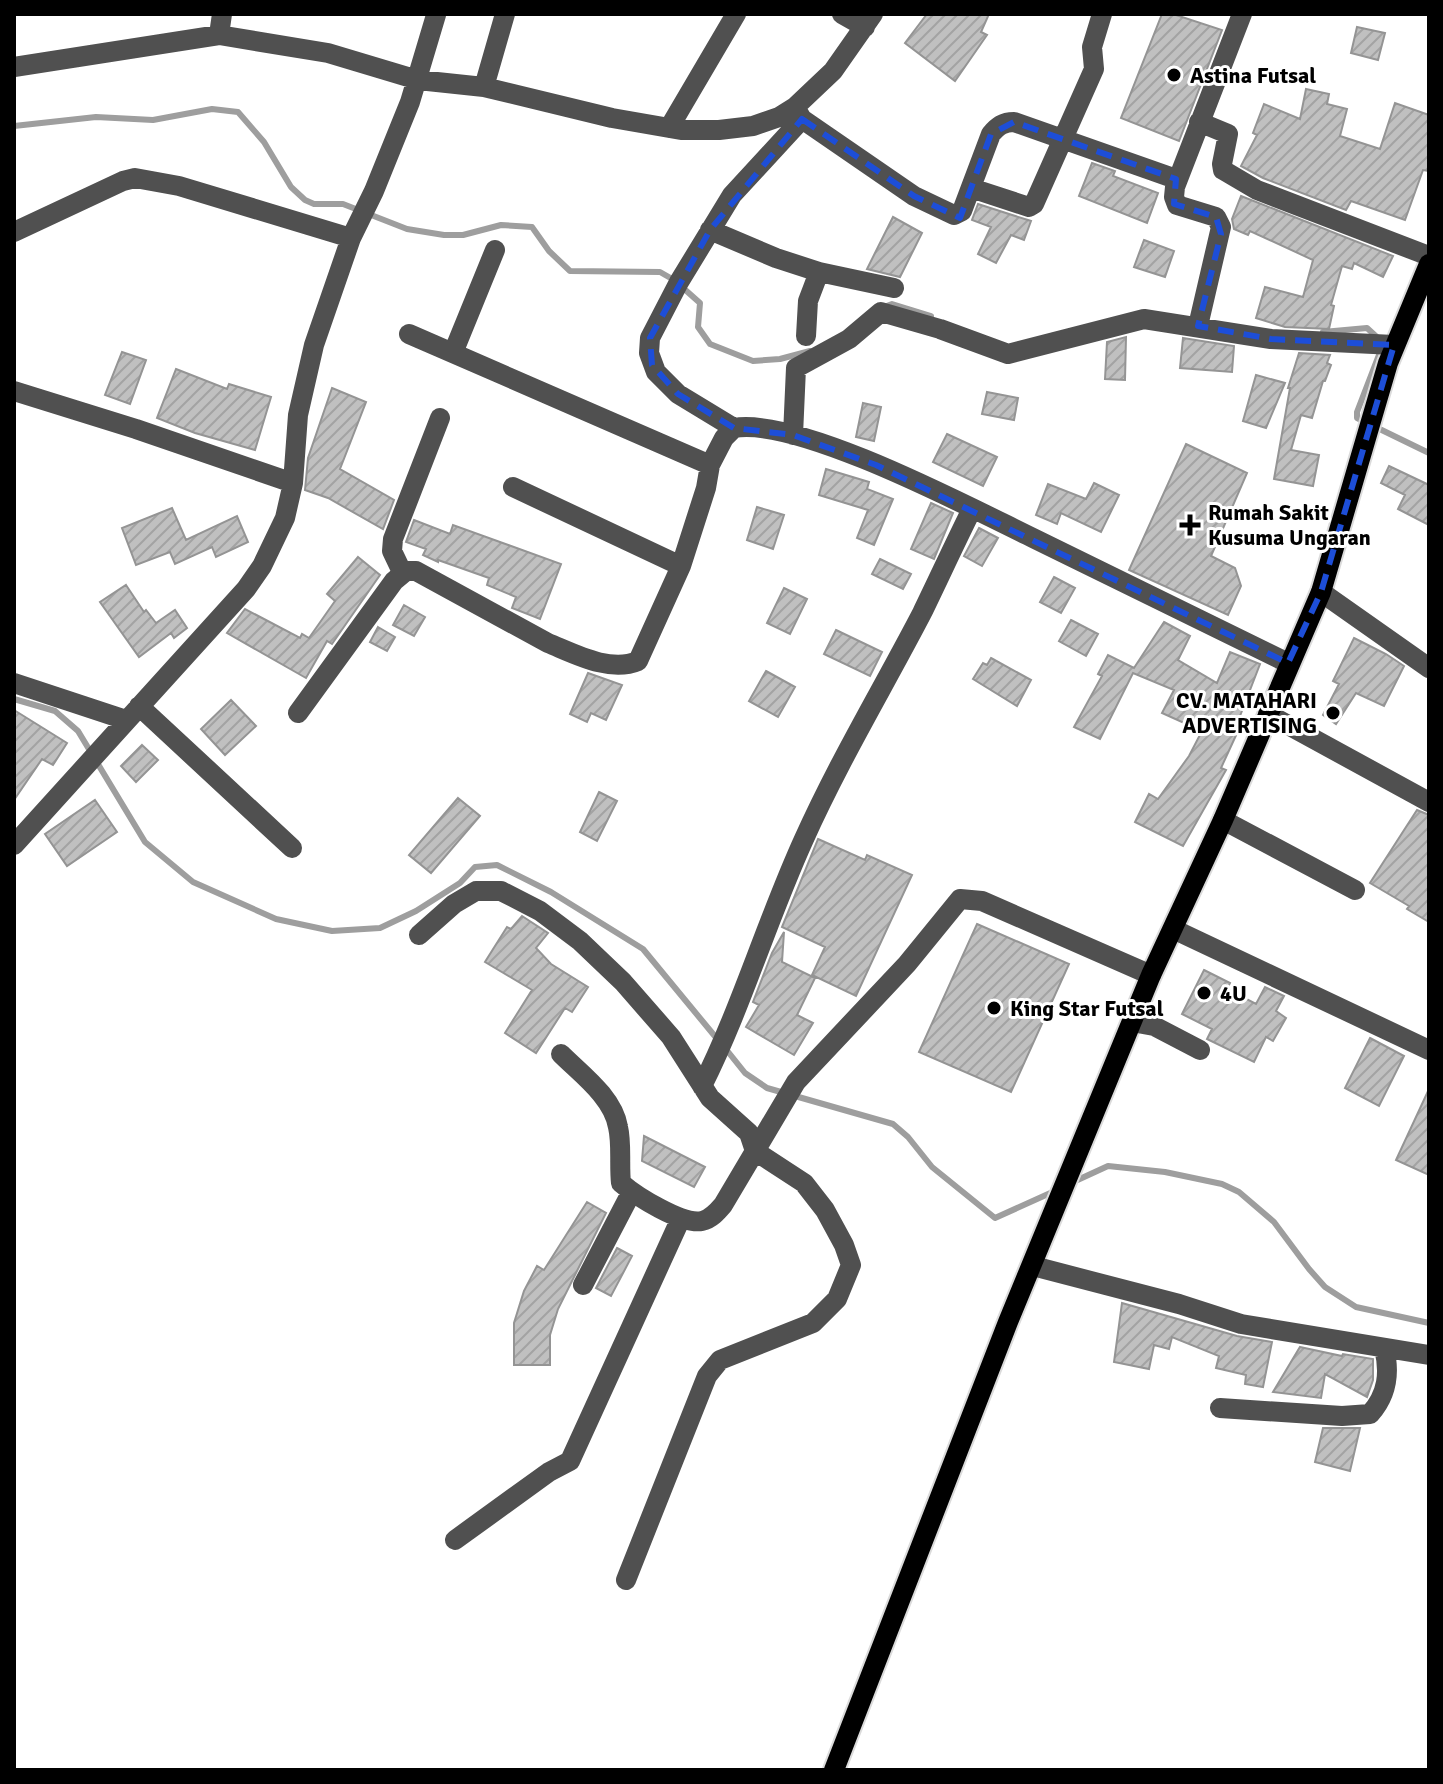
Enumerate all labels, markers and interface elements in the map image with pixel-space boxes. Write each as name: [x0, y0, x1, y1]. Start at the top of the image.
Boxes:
place label: Astina Futsal: [1190, 62, 1316, 89]
marker: Astina Futsal: [1165, 66, 1183, 84]
place label: Rumah Sakit Kusuma Ungaran: [1208, 499, 1371, 551]
marker: Rumah Sakit Kusuma Ungaran: [1179, 514, 1201, 536]
place label: CV. MATAHARI ADVERTISING: [1176, 687, 1317, 739]
marker: CV. MATAHARI ADVERTISING: [1324, 704, 1342, 722]
place label: 4U: [1220, 980, 1247, 1007]
marker: 4U: [1195, 984, 1213, 1002]
place label: King Star Futsal: [1010, 995, 1164, 1022]
marker: King Star Futsal: [985, 999, 1003, 1017]

